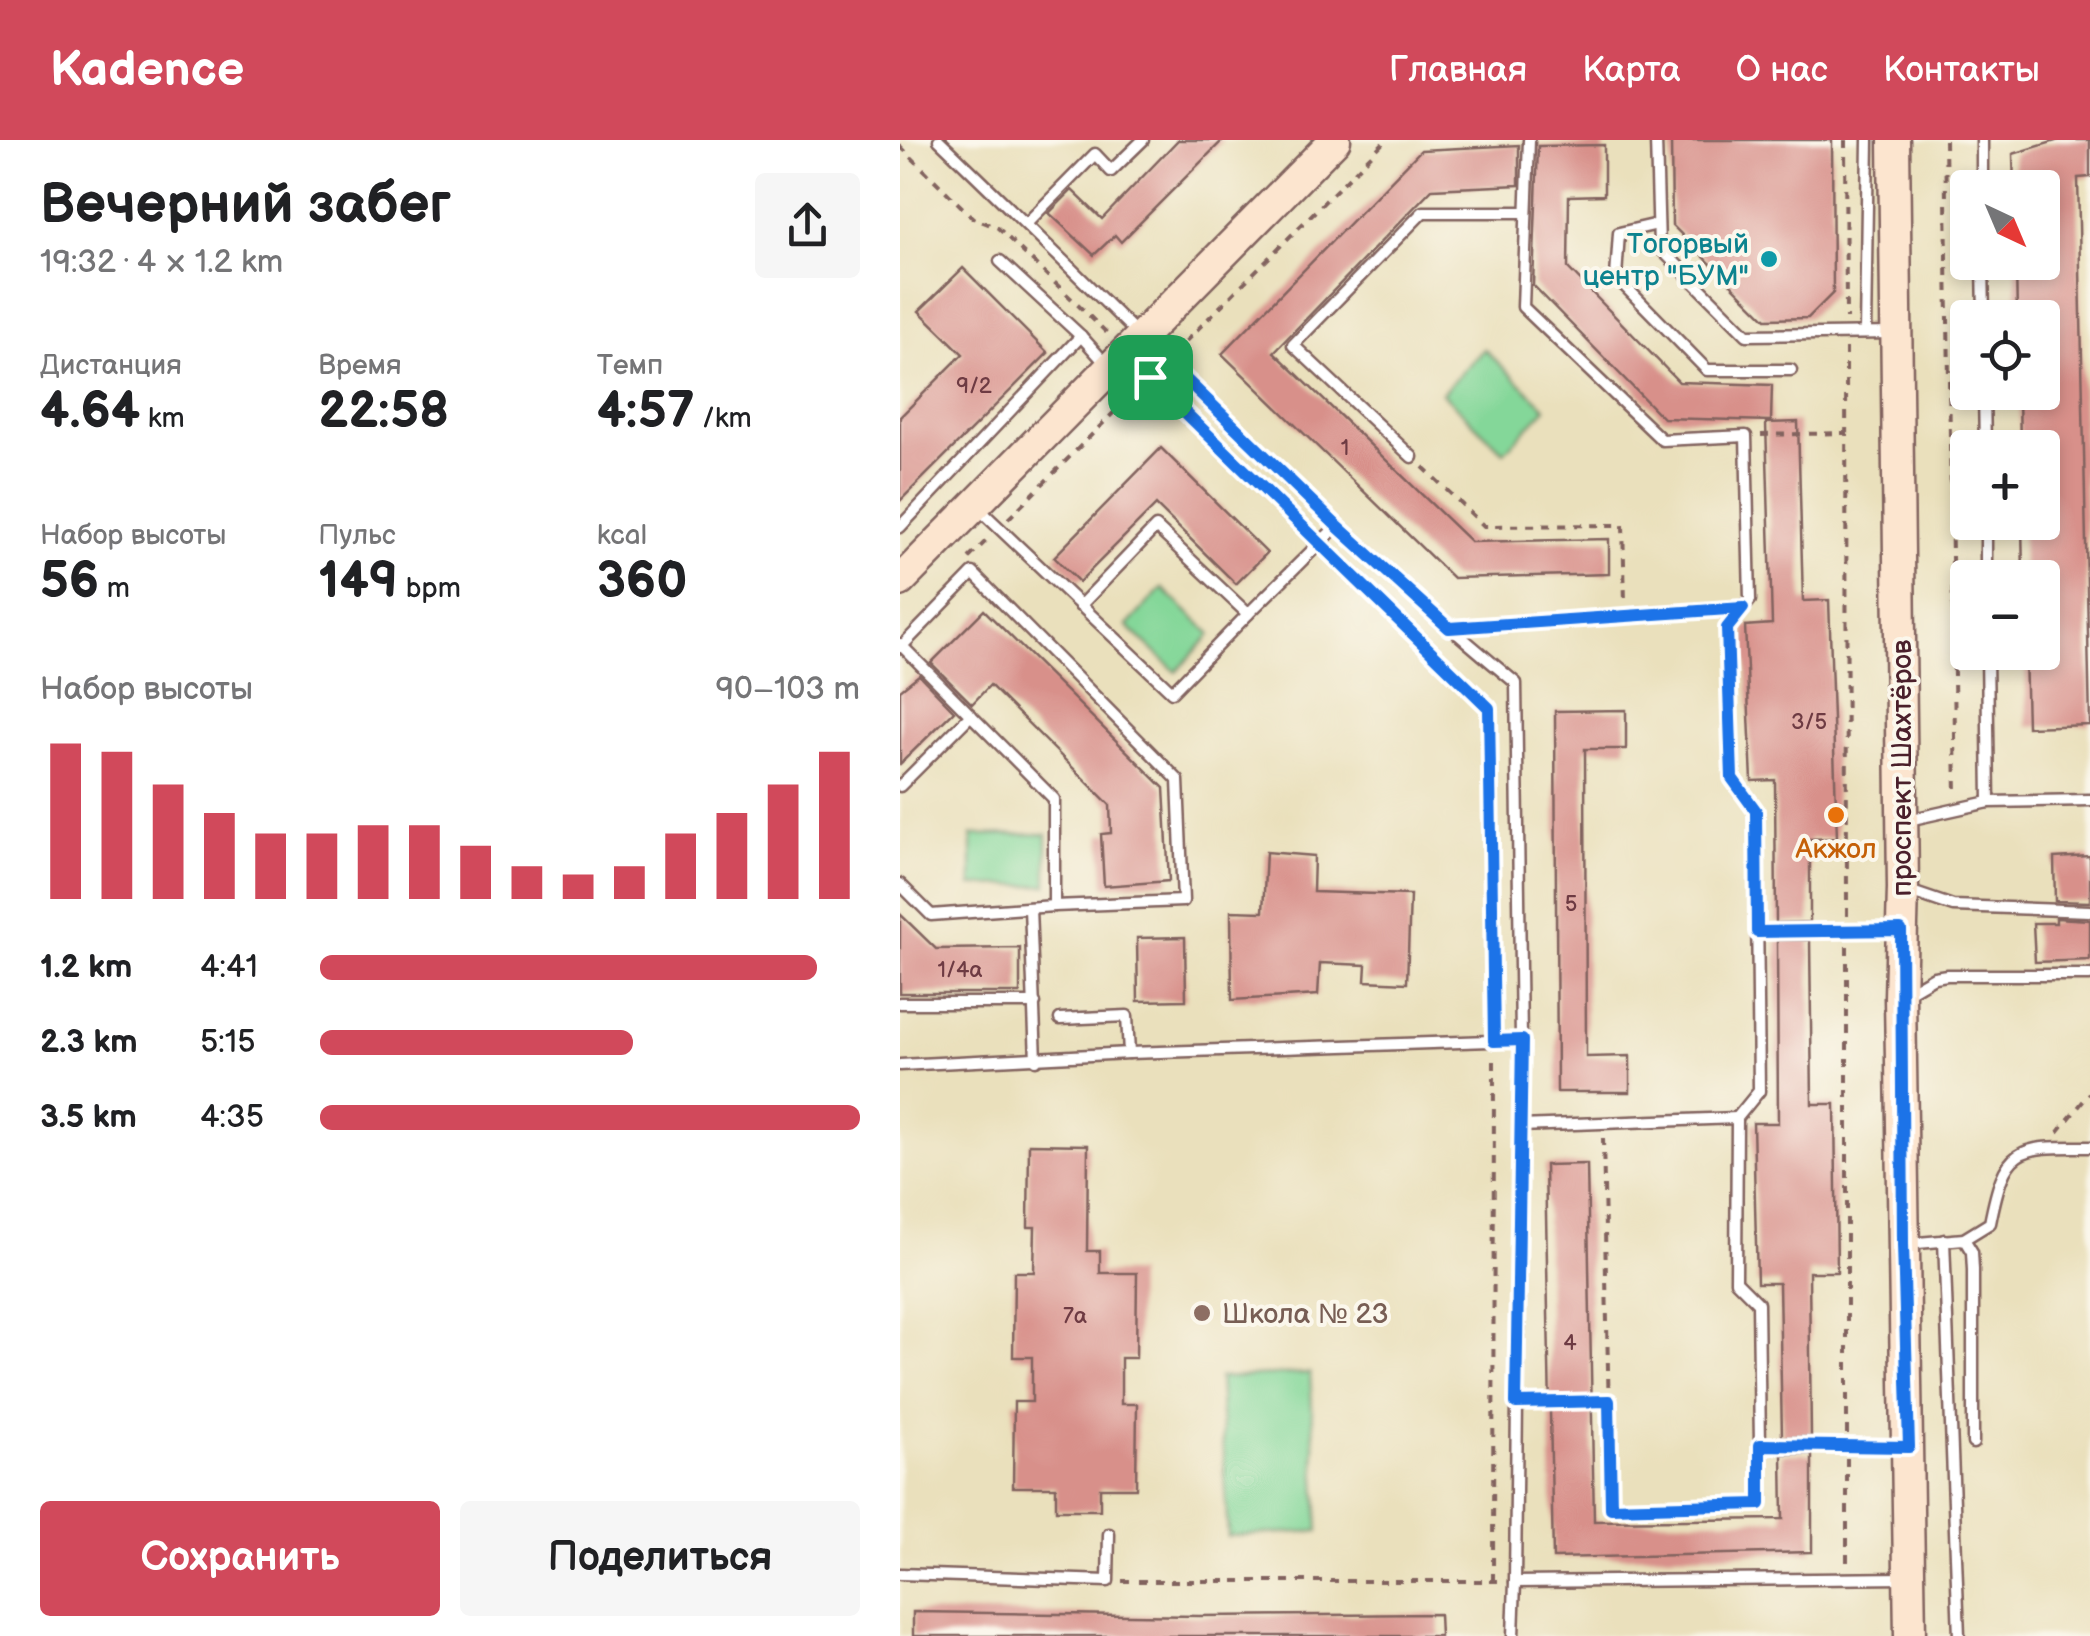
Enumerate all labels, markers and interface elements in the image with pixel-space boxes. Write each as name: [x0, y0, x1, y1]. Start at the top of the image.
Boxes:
text: Kadence: [50, 42, 244, 99]
text: Главная: [1389, 49, 1527, 92]
text: Карта: [1582, 49, 1681, 92]
text: О нас: [1736, 49, 1828, 92]
text: Контакты: [1883, 49, 2040, 92]
north arrow: [1950, 170, 2060, 280]
map controls: [1950, 170, 2060, 670]
text: Вечерний забег: [40, 172, 451, 239]
button: share: [755, 173, 860, 278]
place label: Тогорвый центр "БУМ": [1583, 228, 1749, 293]
text: 19:32 · 4 × 1.2 km: [40, 243, 283, 282]
marker: Тогорвый центр "БУМ": [1758, 248, 1780, 270]
button: locate: [1950, 300, 2060, 410]
pin: [1108, 335, 1193, 420]
text: Дистанция: [40, 349, 182, 382]
text: Время: [318, 349, 402, 382]
text: Темп: [597, 349, 663, 382]
icon: arrive: [1123, 350, 1178, 405]
house number: 9/2: [956, 373, 992, 400]
text: 4.64: [40, 382, 140, 442]
text: 22:58: [318, 382, 449, 442]
text: 4:57: [597, 382, 695, 442]
text: km: [140, 402, 185, 435]
text: /km: [695, 402, 752, 435]
button: +: [1950, 430, 2060, 540]
house number: 1: [1341, 435, 1349, 462]
text: Набор высоты: [40, 519, 226, 552]
text: Пульс: [318, 519, 396, 552]
text: kcal: [597, 519, 647, 552]
text: 56: [40, 552, 99, 612]
text: 149: [318, 552, 398, 612]
text: 360: [597, 552, 687, 612]
button: −: [1950, 560, 2060, 670]
text: m: [99, 572, 130, 605]
text: bpm: [398, 572, 461, 605]
street label: проспект Шахтёров: [1886, 639, 1919, 896]
text: Набор высоты: [40, 670, 253, 709]
text: 90–103 m: [716, 670, 860, 709]
house number: 3/5: [1791, 709, 1827, 736]
marker: Акжол: [1825, 804, 1847, 826]
place label: Акжол: [1794, 833, 1877, 866]
house number: 5: [1565, 891, 1577, 918]
text: 1.2 km: [40, 948, 132, 987]
text: 4:41: [200, 948, 258, 987]
house number: 1/4а: [938, 957, 982, 984]
text: 2.3 km: [40, 1023, 138, 1062]
text: 5:15: [200, 1023, 256, 1062]
text: 3.5 km: [40, 1098, 137, 1137]
text: 4:35: [200, 1098, 264, 1137]
place label: Школа № 23: [1222, 1298, 1389, 1331]
marker: Школа № 23: [1191, 1302, 1213, 1324]
house number: 7а: [1063, 1303, 1087, 1330]
house number: 4: [1563, 1330, 1577, 1357]
button: Сохранить: [40, 1501, 440, 1616]
button: Поделиться: [460, 1501, 860, 1616]

